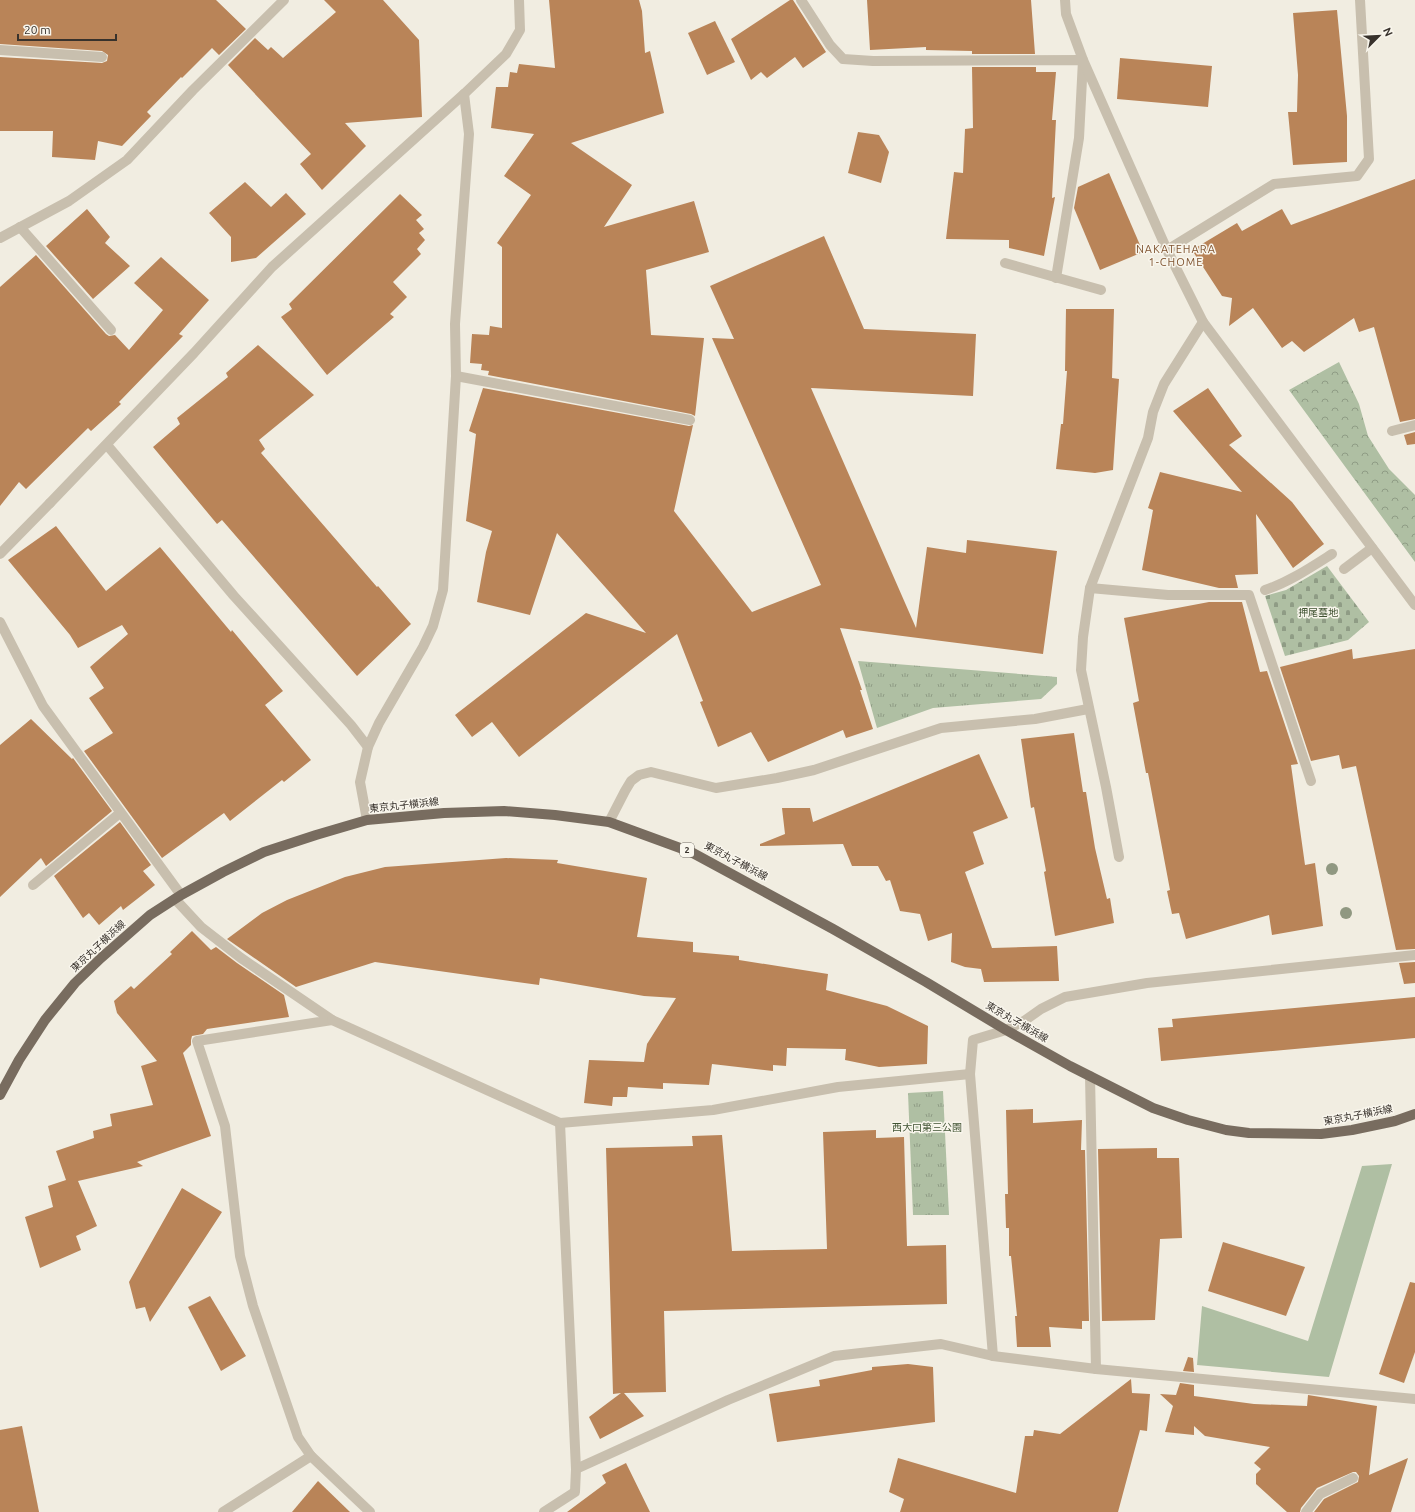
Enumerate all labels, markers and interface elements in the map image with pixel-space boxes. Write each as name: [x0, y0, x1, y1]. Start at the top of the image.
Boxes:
scale bar: [18, 16, 116, 42]
north arrow: [1359, 16, 1399, 56]
text: 20 m: [24, 23, 51, 36]
text: N: [1381, 26, 1395, 38]
district label: NAKATEHARA 1-CHOME: [1136, 243, 1216, 268]
park label: 押尾墓地: [1298, 607, 1339, 618]
street label: 東京丸子横浜線: [369, 796, 439, 814]
street label: 東京丸子横浜線: [703, 840, 769, 882]
road number: 2: [680, 843, 694, 857]
street label: 東京丸子横浜線: [69, 918, 127, 974]
street label: 東京丸子横浜線: [984, 1000, 1050, 1044]
street label: 東京丸子横浜線: [1323, 1103, 1393, 1127]
park label: 西大口第三公園: [892, 1122, 962, 1133]

